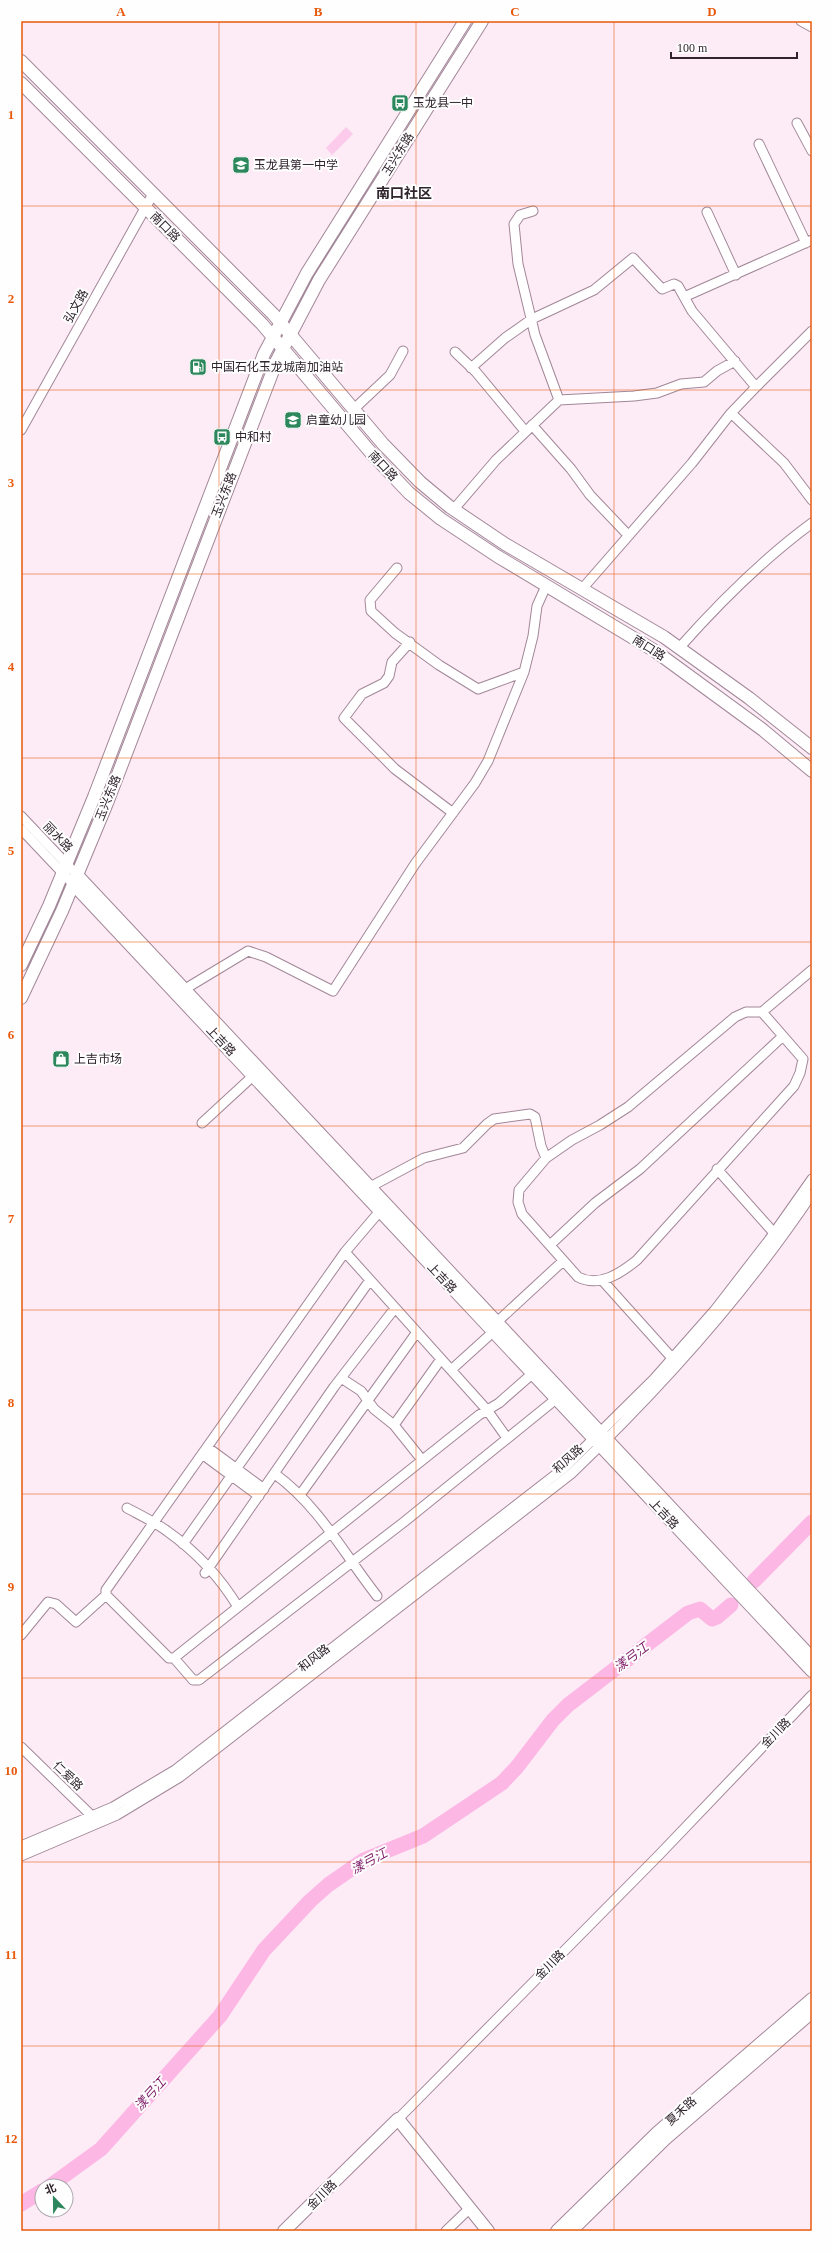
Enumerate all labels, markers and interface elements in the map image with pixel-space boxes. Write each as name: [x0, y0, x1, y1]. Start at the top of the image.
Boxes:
text: A: [116, 4, 126, 19]
text: B: [314, 4, 323, 19]
text: C: [510, 4, 520, 19]
text: D: [707, 4, 717, 19]
scale bar: [671, 34, 797, 60]
text: 100 m: [677, 41, 708, 55]
bus stop icon: 玉龙县一中: [390, 93, 410, 113]
place label: 玉龙县一中: [413, 96, 473, 110]
text: 1: [8, 107, 14, 122]
street label: 玉兴东路: [379, 130, 417, 178]
school or university icon: 玉龙县第一中学: [231, 155, 251, 175]
place label: 玉龙县第一中学: [254, 158, 338, 172]
district label: 南口社区: [376, 185, 432, 201]
street label: 南口路: [147, 209, 183, 245]
street label: 弘文路: [61, 287, 91, 325]
text: 2: [8, 291, 14, 306]
fuel station icon: 中国石化玉龙城南加油站: [188, 357, 208, 377]
place label: 中国石化玉龙城南加油站: [211, 360, 343, 374]
school or university icon: 启童幼儿园: [283, 410, 303, 430]
place label: 启童幼儿园: [306, 413, 366, 427]
bus stop icon: 中和村: [212, 427, 232, 447]
place label: 中和村: [235, 430, 272, 444]
street label: 南口路: [366, 448, 400, 484]
street label: 玉兴东路: [209, 470, 239, 520]
text: 3: [8, 475, 15, 490]
street label: 南口路: [630, 633, 668, 663]
text: 4: [8, 659, 15, 674]
street label: 玉兴东路: [93, 773, 123, 823]
street label: 丽水路: [40, 819, 76, 855]
text: 5: [8, 843, 15, 858]
street label: 上吉路: [204, 1023, 238, 1059]
text: 6: [8, 1027, 15, 1042]
shop icon: 上吉市场: [51, 1049, 71, 1069]
place label: 上吉市场: [74, 1052, 122, 1066]
text: 7: [8, 1211, 15, 1226]
street label: 上吉路: [425, 1260, 459, 1296]
text: 8: [8, 1395, 15, 1410]
street label: 和风路: [550, 1442, 586, 1476]
street label: 上吉路: [647, 1496, 681, 1532]
text: 9: [8, 1579, 15, 1594]
water label: 漾弓江: [611, 1638, 653, 1675]
street label: 和风路: [296, 1641, 332, 1675]
street label: 金川路: [758, 1715, 794, 1751]
street label: 仁爱路: [50, 1758, 86, 1794]
text: 10: [5, 1763, 18, 1778]
water label: 漾弓江: [348, 1844, 391, 1877]
text: 11: [5, 1947, 17, 1962]
street label: 金川路: [532, 1947, 568, 1983]
water label: 漾弓江: [131, 2073, 170, 2114]
street label: 夏禾路: [663, 2094, 699, 2128]
text: 12: [5, 2131, 18, 2146]
street label: 金川路: [304, 2177, 340, 2213]
north arrow: [34, 2178, 74, 2218]
text: 北: [43, 2181, 58, 2196]

